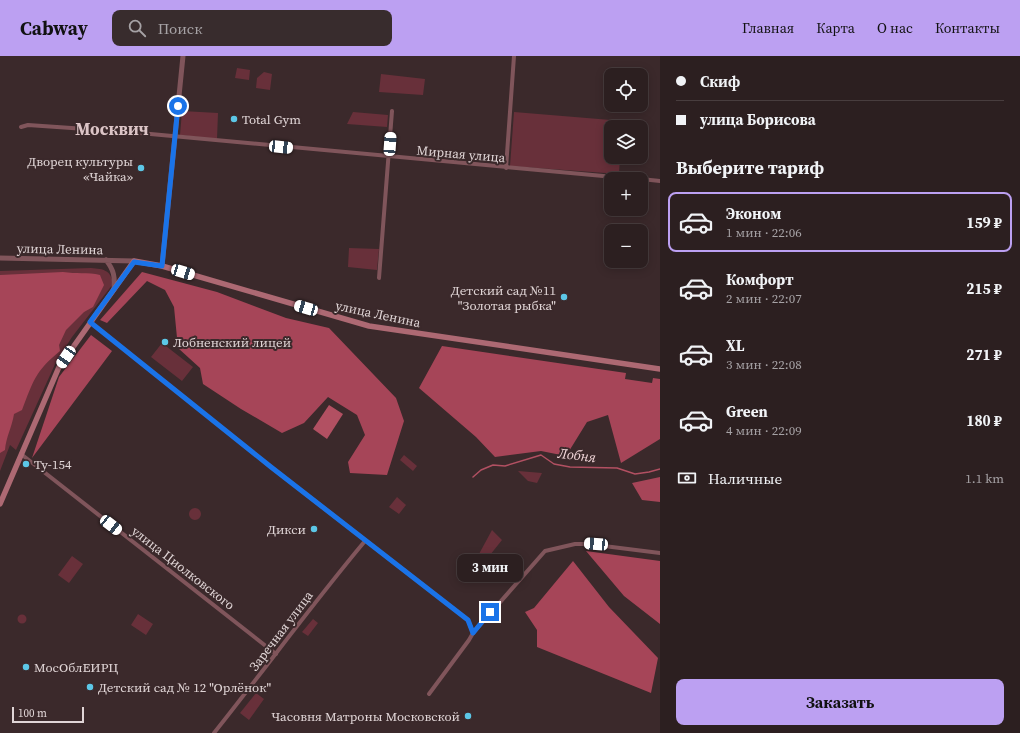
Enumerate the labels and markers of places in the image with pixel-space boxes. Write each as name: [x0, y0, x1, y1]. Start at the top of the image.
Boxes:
place label: Total Gym: [242, 111, 301, 128]
marker: Total Gym: [229, 114, 239, 124]
place label: Дворец культуры «Чайка»: [27, 153, 133, 185]
marker: Дворец культуры «Чайка»: [136, 163, 146, 173]
place label: Детский сад №11 "Золотая рыбка": [451, 282, 556, 314]
marker: Детский сад №11 "Золотая рыбка": [559, 292, 569, 302]
place label: Лобненский лицей: [173, 334, 291, 351]
marker: Лобненский лицей: [160, 337, 170, 347]
place label: Ту-154: [34, 456, 72, 473]
marker: Ту-154: [21, 459, 31, 469]
place label: Дикси: [267, 521, 306, 538]
marker: Дикси: [309, 524, 319, 534]
place label: МосОблЕИРЦ: [34, 659, 118, 676]
marker: МосОблЕИРЦ: [21, 662, 31, 672]
place label: Детский сад № 12 "Орлёнок": [98, 679, 271, 696]
marker: Детский сад № 12 "Орлёнок": [85, 682, 95, 692]
place label: Часовня Матроны Московской: [271, 708, 460, 725]
marker: Часовня Матроны Московской: [463, 711, 473, 721]

